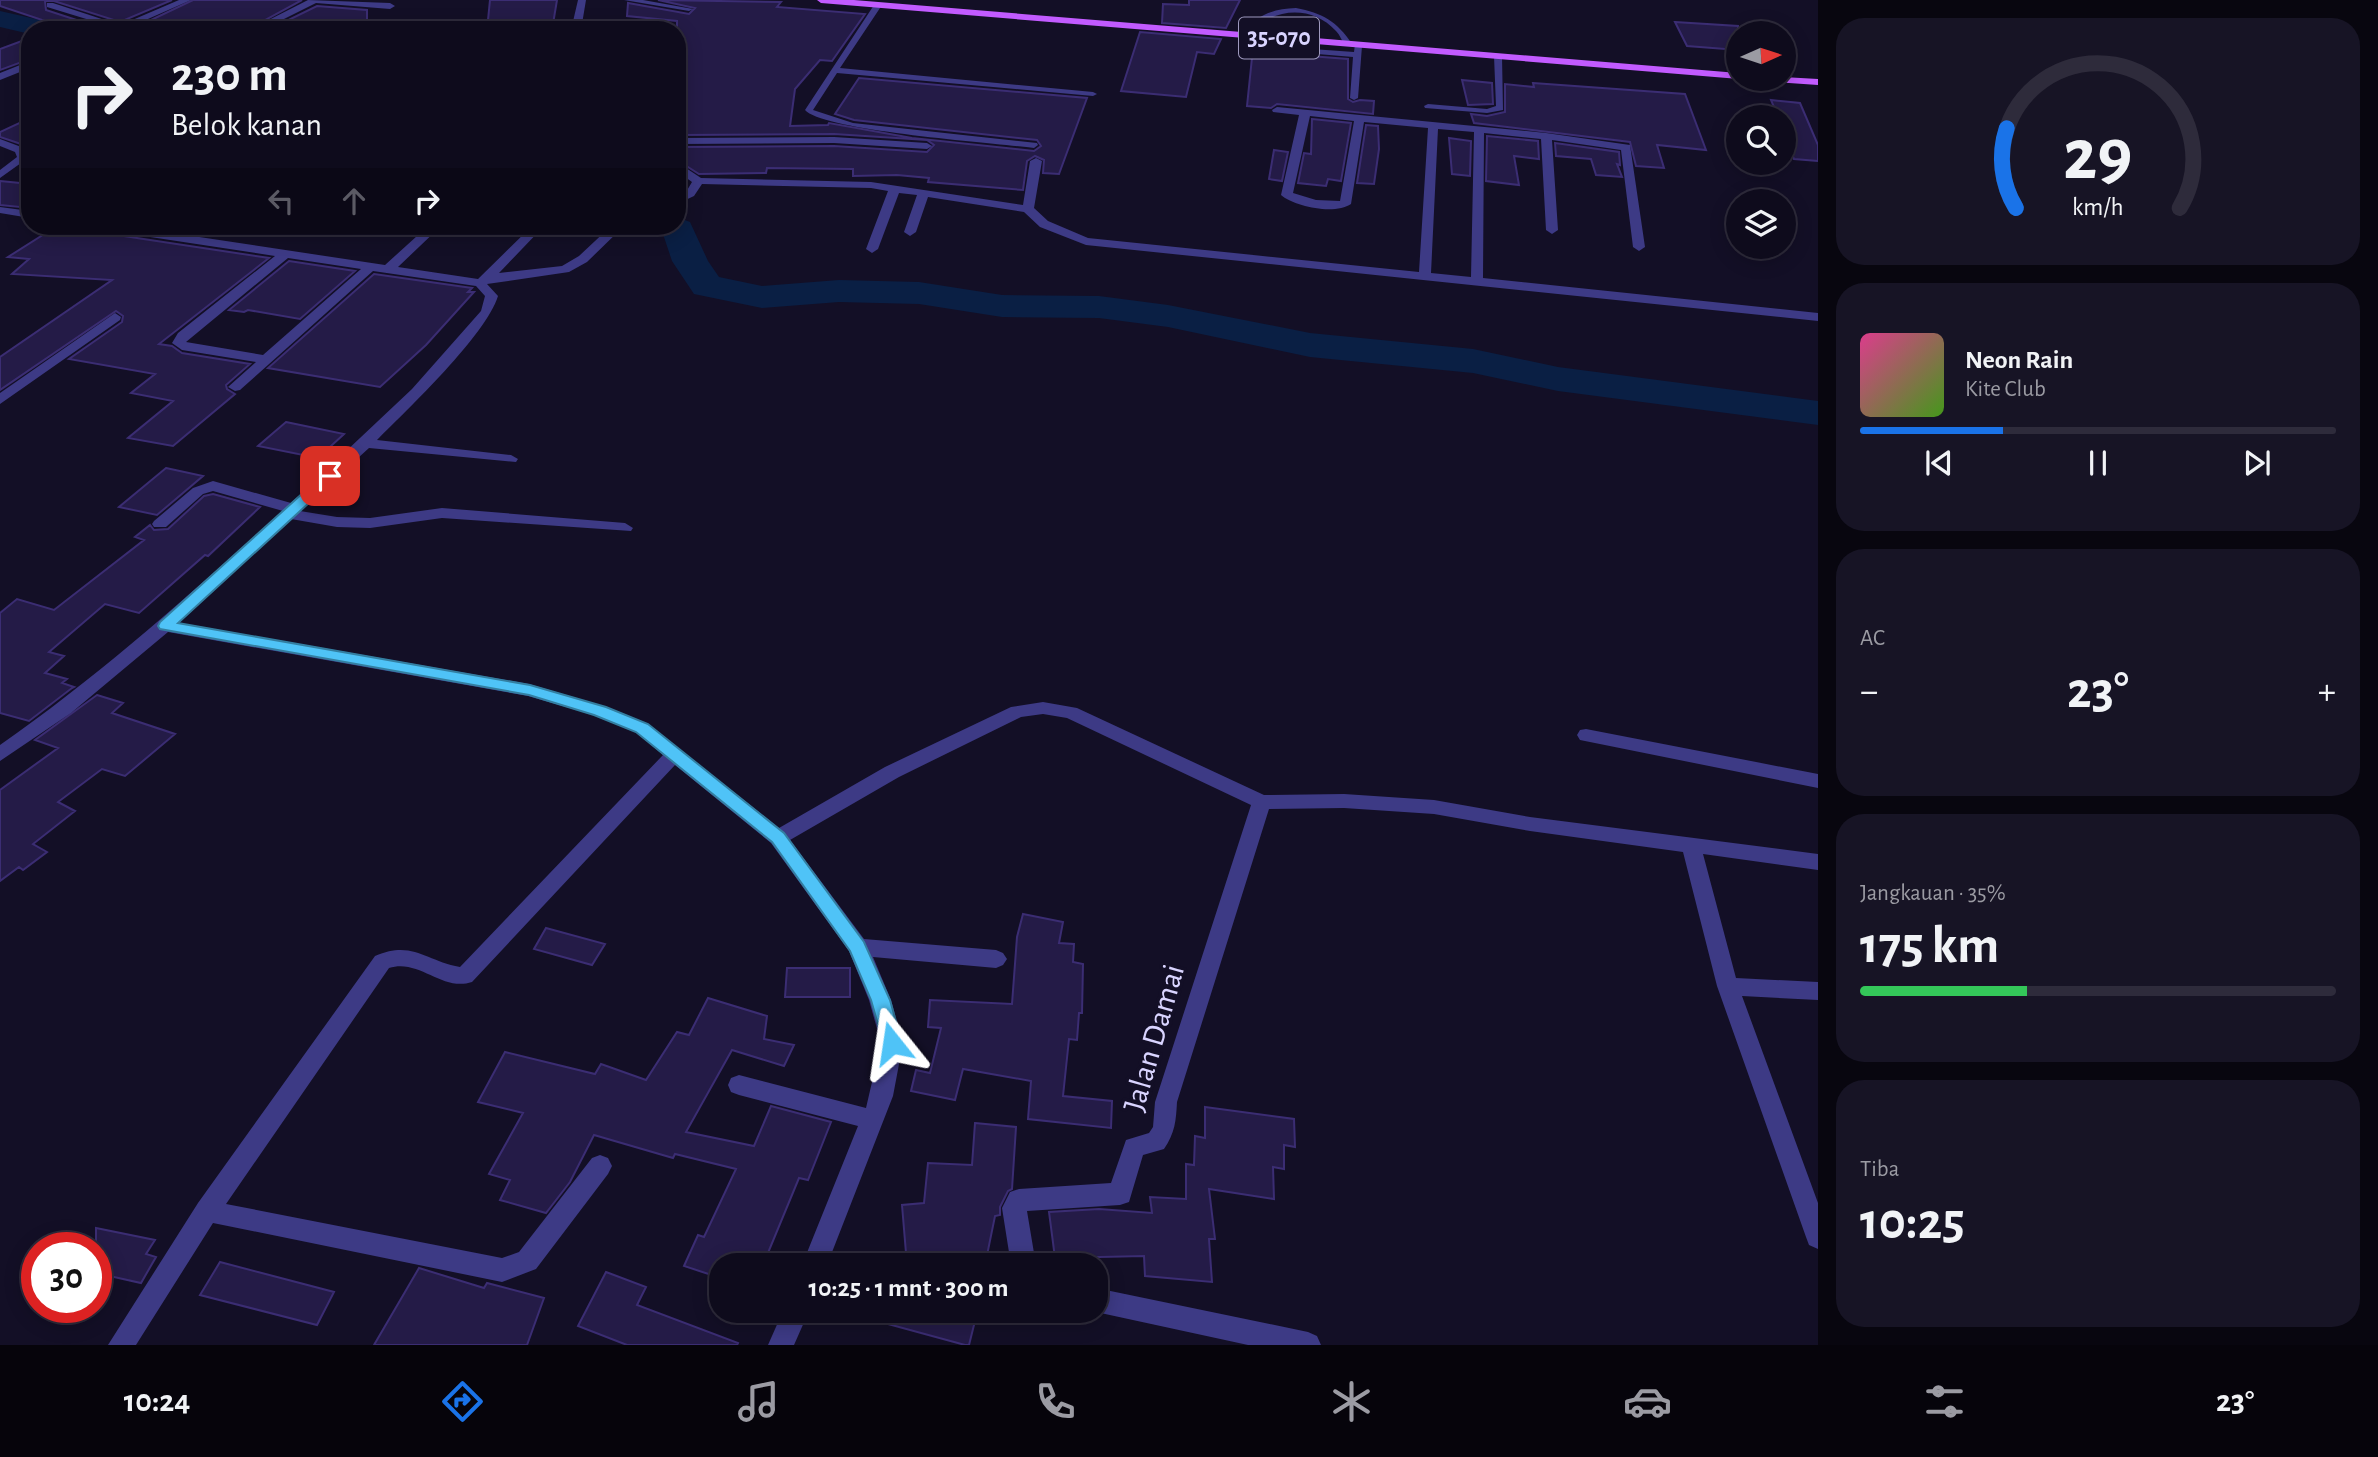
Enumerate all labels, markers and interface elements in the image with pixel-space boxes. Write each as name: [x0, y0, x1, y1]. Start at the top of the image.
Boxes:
road number: 35-070: [1239, 18, 1319, 58]
north arrow: [1726, 21, 1796, 91]
map controls: [1726, 21, 1796, 259]
icon: right: [56, 49, 147, 140]
text: 230 m: [171, 51, 288, 100]
button: search: [1726, 105, 1796, 175]
text: Belok kanan: [171, 109, 322, 141]
text: 29: [2063, 120, 2133, 193]
icon: left: [262, 182, 300, 220]
icon: ahead: [335, 182, 373, 220]
icon: right: [408, 182, 446, 220]
button: layers: [1726, 189, 1796, 259]
text: km/h: [2072, 195, 2124, 220]
text: Neon Rain: [1965, 347, 2073, 373]
text: Kite Club: [1965, 378, 2046, 401]
icon: previous: [1920, 444, 1958, 482]
icon: pause: [2079, 444, 2117, 482]
icon: next: [2238, 444, 2276, 482]
pin: [300, 446, 360, 506]
icon: arrive: [311, 457, 349, 495]
text: AC: [1860, 627, 1885, 650]
text: 23°: [2067, 665, 2129, 717]
text: −: [1860, 673, 1878, 711]
text: +: [2318, 673, 2336, 711]
text: Jangkauan · 35%: [1860, 882, 2006, 905]
text: 175 km: [1860, 920, 1999, 972]
street label: Jalan Damai: [1118, 961, 1190, 1115]
position arrow: [855, 1006, 929, 1080]
text: Tiba: [1860, 1158, 1899, 1181]
text: 10:25: [1860, 1196, 1965, 1248]
speed limit sign: 30: [21, 1232, 112, 1323]
text: 10:25 · 1 mnt · 300 m: [809, 1275, 1008, 1301]
icon: directions: [438, 1377, 487, 1426]
icon: music: [734, 1377, 783, 1426]
icon: phone: [1031, 1377, 1080, 1426]
icon: climate: [1327, 1377, 1376, 1426]
icon: car: [1623, 1377, 1672, 1426]
icon: filters: [1920, 1377, 1969, 1426]
text: 10:24: [124, 1385, 190, 1417]
text: 23°: [2216, 1385, 2254, 1417]

